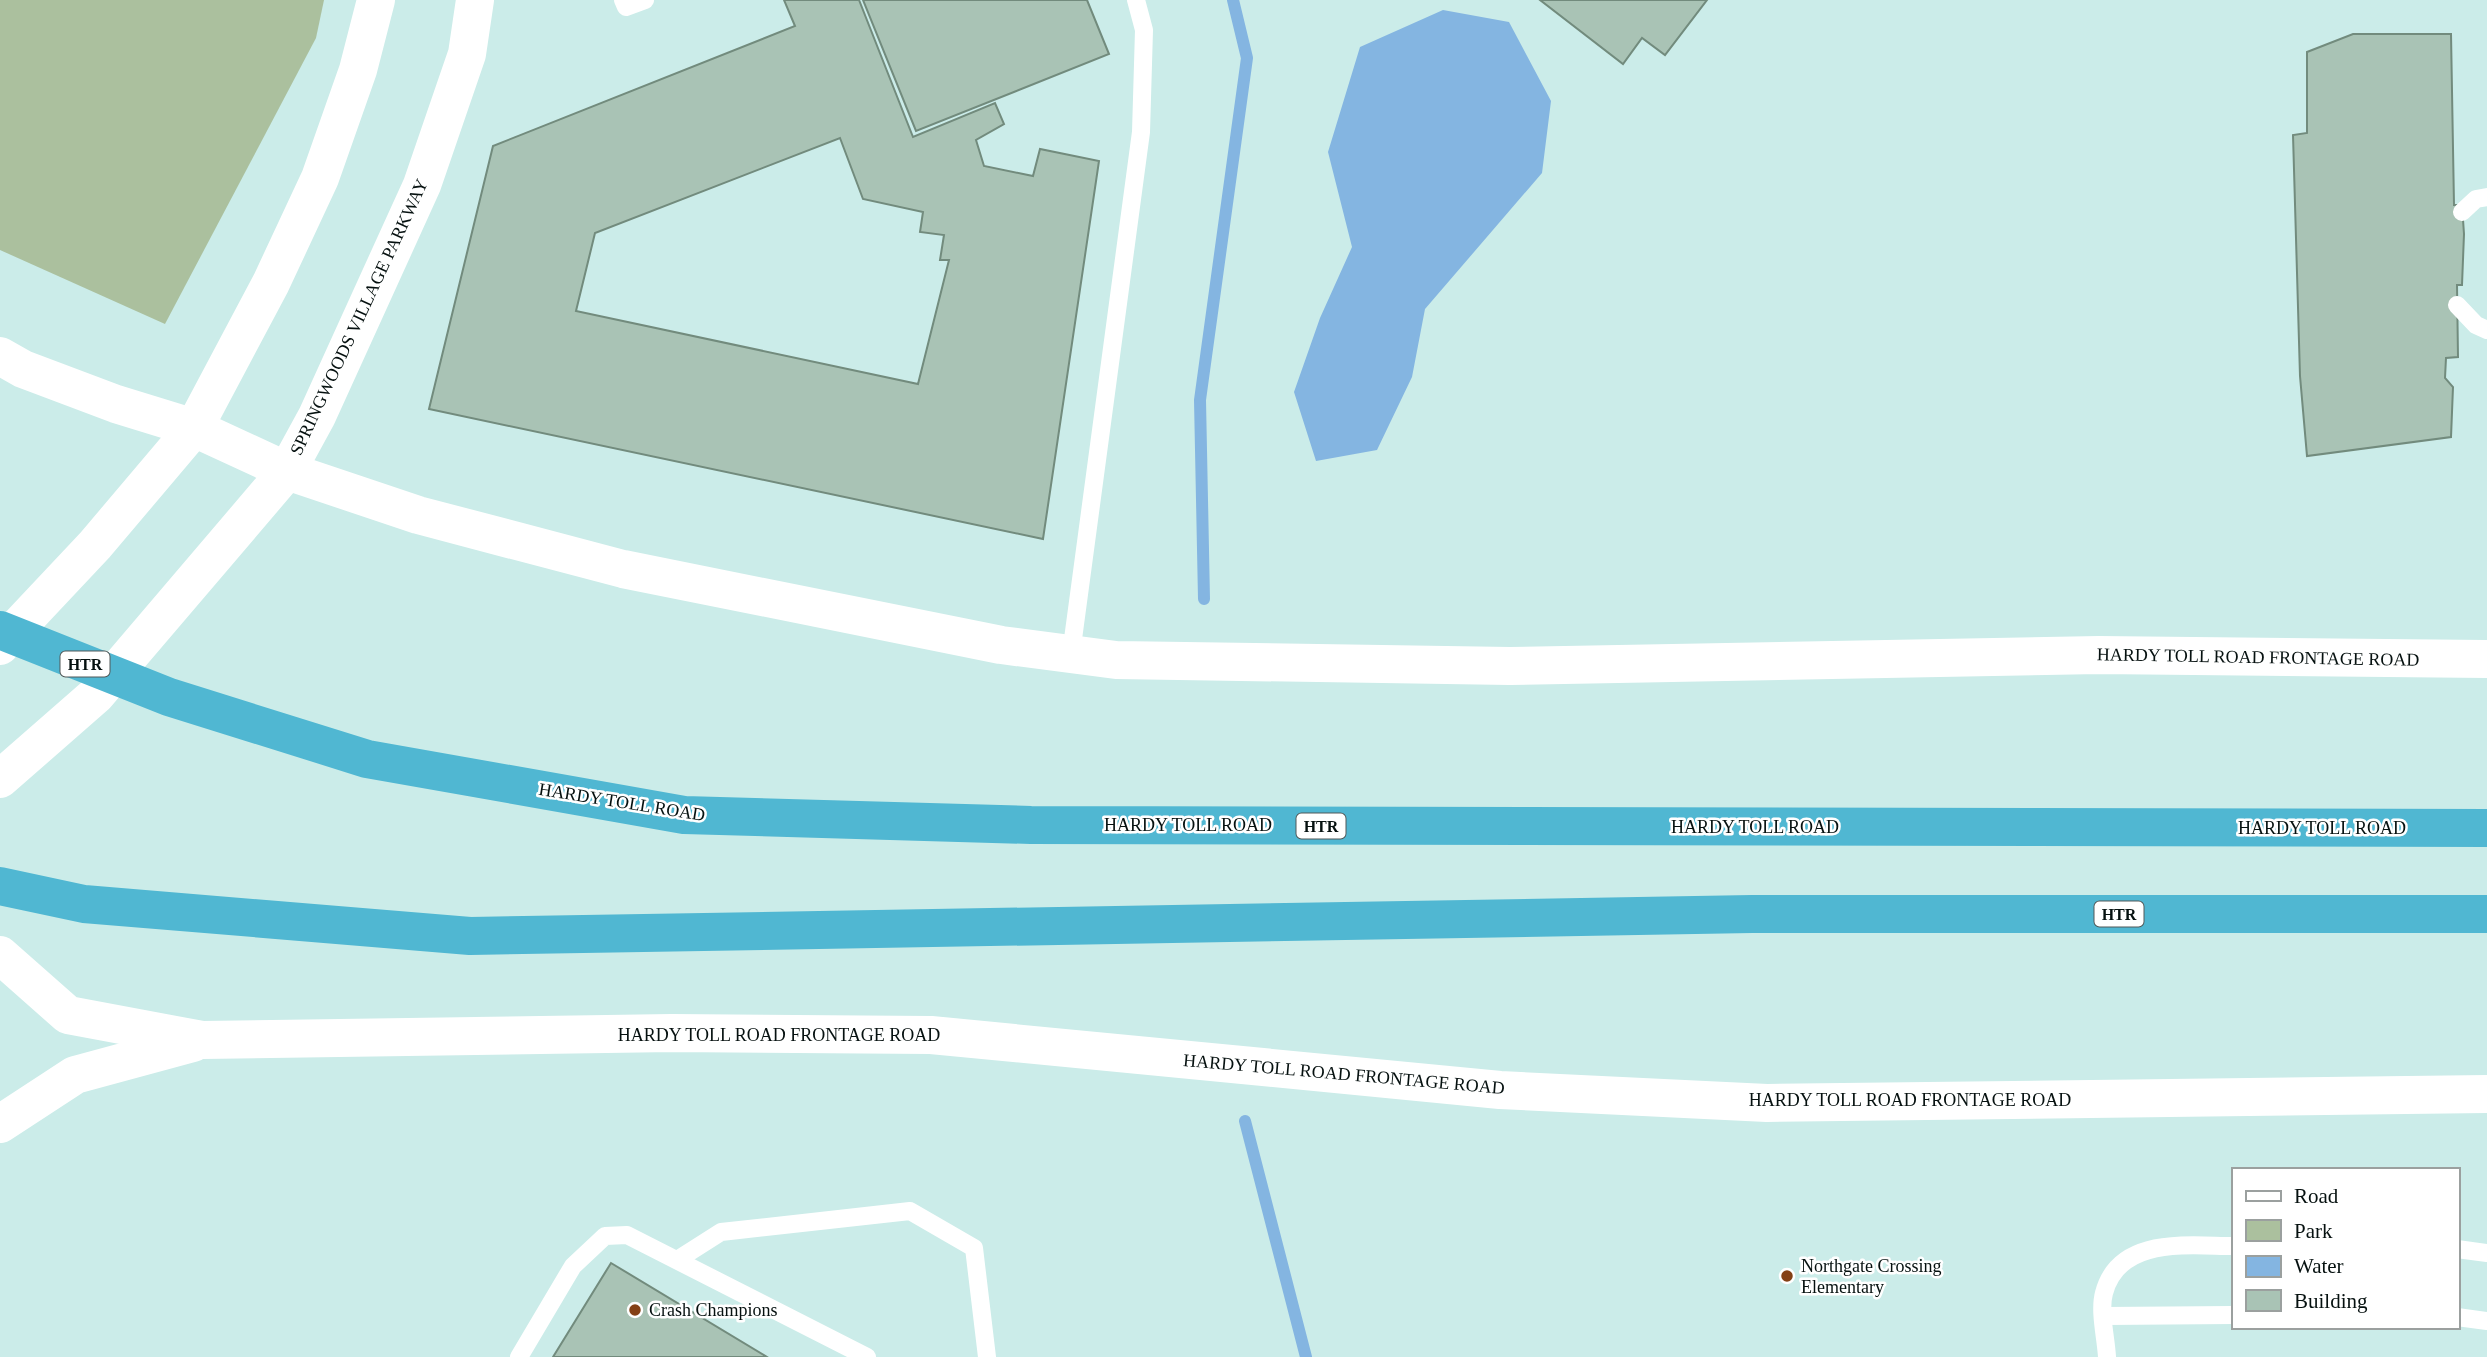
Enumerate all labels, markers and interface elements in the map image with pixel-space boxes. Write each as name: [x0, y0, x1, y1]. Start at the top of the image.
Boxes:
street label: SPRINGWOODS VILLAGE PARKWAY: [286, 176, 432, 458]
street label: HARDY TOLL ROAD FRONTAGE ROAD: [2097, 644, 2419, 670]
road number: HTR: [60, 652, 110, 677]
street label: HARDY TOLL ROAD: [537, 779, 707, 825]
road number: HTR: [1296, 814, 1346, 838]
street label: HARDY TOLL ROAD: [1104, 815, 1272, 835]
street label: HARDY TOLL ROAD: [1671, 817, 1839, 837]
street label: HARDY TOLL ROAD: [2238, 818, 2406, 838]
road number: HTR: [2094, 902, 2144, 926]
street label: HARDY TOLL ROAD FRONTAGE ROAD: [618, 1025, 940, 1045]
street label: HARDY TOLL ROAD FRONTAGE ROAD: [1182, 1050, 1506, 1098]
street label: HARDY TOLL ROAD FRONTAGE ROAD: [1749, 1090, 2071, 1110]
legend: [2232, 1168, 2459, 1329]
text: Road: [2294, 1184, 2339, 1208]
text: Park: [2294, 1219, 2333, 1243]
text: Water: [2294, 1254, 2344, 1278]
place label: Northgate Crossing Elementary: [1801, 1256, 1941, 1297]
marker: Northgate Crossing Elementary: [1779, 1268, 1795, 1284]
text: Building: [2294, 1289, 2368, 1313]
place label: Crash Champions: [649, 1300, 778, 1320]
marker: Crash Champions: [627, 1302, 643, 1318]

